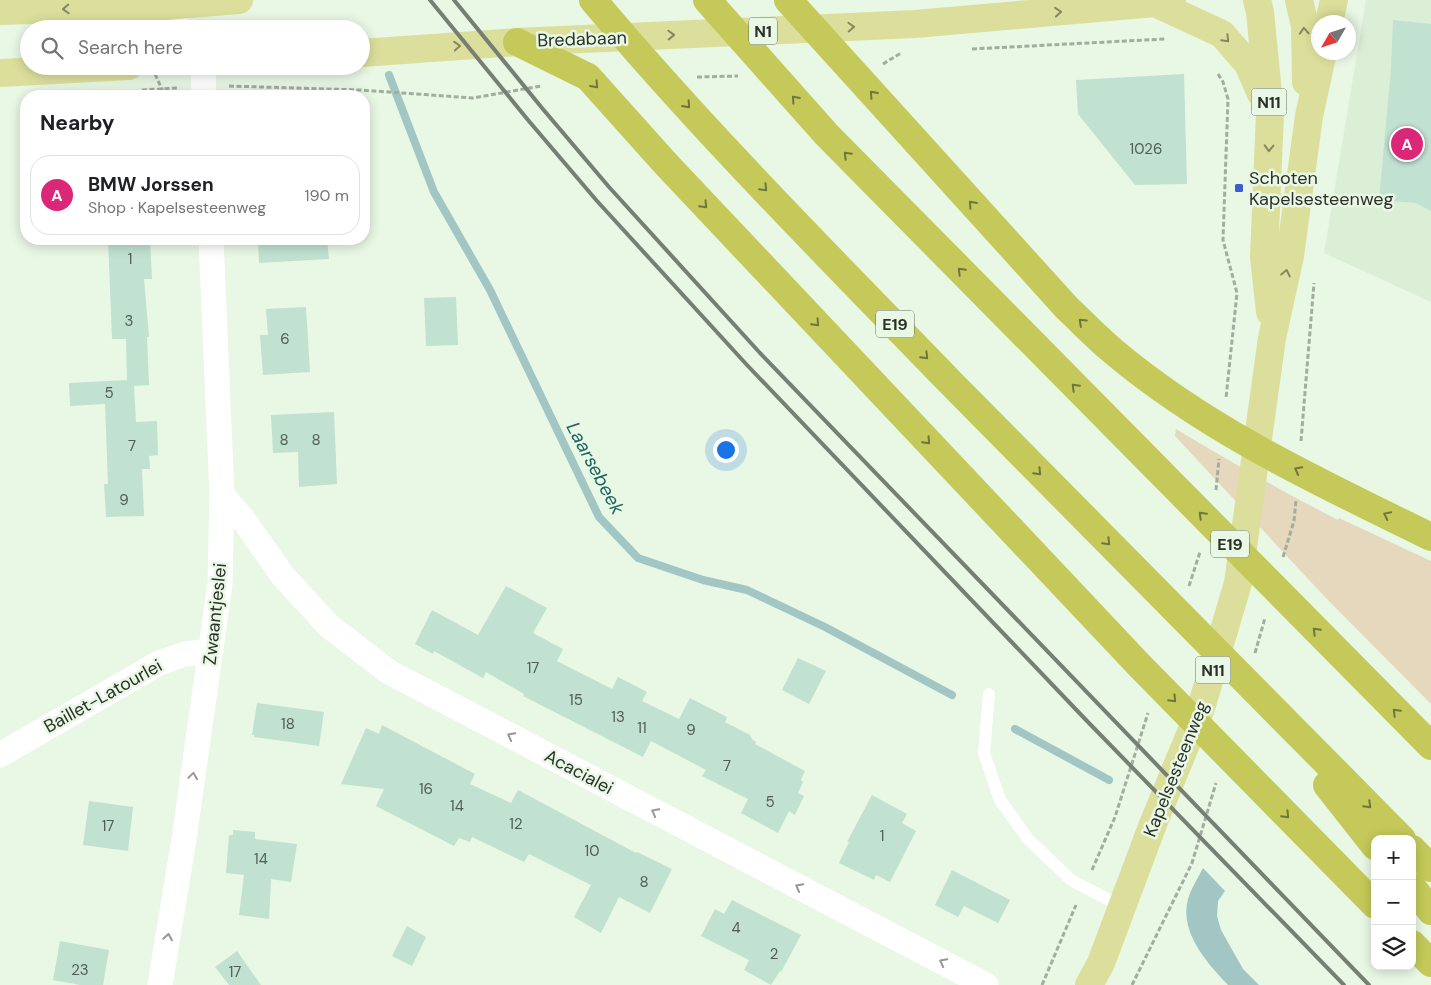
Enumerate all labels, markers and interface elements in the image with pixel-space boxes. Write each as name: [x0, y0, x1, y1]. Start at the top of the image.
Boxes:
one-way arrow: [61, 4, 69, 14]
one-way arrow: [1054, 7, 1062, 18]
north arrow: [1311, 15, 1356, 60]
road number: N1: [749, 18, 777, 44]
search box: [20, 20, 370, 75]
one-way arrow: [847, 22, 855, 33]
street label: Bredabaan: [537, 25, 627, 53]
one-way arrow: [1299, 27, 1310, 35]
one-way arrow: [667, 30, 675, 41]
one-way arrow: [1220, 33, 1229, 42]
icon: search: [38, 34, 66, 62]
text: Search here: [78, 35, 183, 60]
one-way arrow: [453, 41, 461, 52]
one-way arrow: [589, 79, 598, 88]
road number: N11: [1252, 88, 1286, 115]
one-way arrow: [870, 90, 879, 99]
one-way arrow: [792, 95, 801, 104]
one-way arrow: [681, 100, 690, 109]
text: Nearby: [40, 109, 114, 137]
pin: A: [1391, 125, 1423, 163]
house number: 1026: [1130, 139, 1162, 159]
one-way arrow: [1263, 144, 1274, 152]
one-way arrow: [844, 152, 853, 161]
place label: Schoten Kapelsesteenweg: [1249, 166, 1394, 211]
text: BMW Jorssen: [88, 172, 214, 197]
one-way arrow: [758, 182, 767, 191]
marker: Schoten Kapelsesteenweg: [1233, 182, 1245, 194]
text: A: [51, 185, 63, 206]
text: 190 m: [305, 185, 349, 206]
text: Shop · Kapelsesteenweg: [88, 197, 266, 218]
one-way arrow: [698, 199, 707, 208]
one-way arrow: [969, 200, 978, 209]
house number: 1: [128, 249, 132, 269]
one-way arrow: [958, 268, 967, 277]
one-way arrow: [1281, 269, 1291, 278]
road number: E19: [876, 310, 914, 338]
house number: 3: [125, 311, 133, 331]
one-way arrow: [810, 317, 819, 326]
one-way arrow: [1079, 319, 1088, 328]
house number: 6: [280, 329, 290, 349]
one-way arrow: [919, 350, 928, 359]
house number: 5: [104, 383, 114, 403]
one-way arrow: [1072, 384, 1081, 393]
water label: Laarsebeek: [561, 418, 630, 519]
house number: 8: [279, 430, 289, 450]
house number: 8: [311, 430, 321, 450]
one-way arrow: [921, 435, 930, 444]
house number: 7: [128, 436, 136, 456]
your location: [713, 437, 739, 463]
one-way arrow: [1033, 466, 1042, 475]
one-way arrow: [1294, 466, 1303, 476]
house number: 9: [119, 490, 129, 510]
one-way arrow: [1383, 511, 1392, 522]
one-way arrow: [1199, 512, 1208, 521]
road number: E19: [1211, 530, 1249, 558]
one-way arrow: [1101, 536, 1110, 545]
street label: Zwaantjeslei: [198, 562, 232, 666]
one-way arrow: [1313, 628, 1322, 637]
street label: Baillet-Latourlei: [40, 654, 166, 738]
road number: N11: [1196, 656, 1230, 684]
house number: 17: [527, 658, 539, 678]
house number: 15: [569, 690, 583, 710]
one-way arrow: [1167, 694, 1176, 703]
street label: Kapelsesteenweg: [1138, 698, 1214, 840]
house number: 13: [611, 707, 625, 727]
one-way arrow: [1393, 708, 1402, 717]
house number: 18: [281, 714, 295, 734]
house number: 11: [637, 718, 647, 738]
house number: 9: [686, 720, 696, 740]
one-way arrow: [507, 733, 516, 743]
street label: Acacialei: [540, 744, 618, 800]
house number: 7: [723, 756, 731, 776]
one-way arrow: [187, 772, 198, 780]
house number: 16: [419, 779, 433, 799]
house number: 5: [765, 792, 775, 812]
house number: 14: [450, 796, 464, 816]
one-way arrow: [1362, 799, 1371, 808]
one-way arrow: [651, 808, 660, 818]
one-way arrow: [1281, 810, 1290, 819]
house number: 12: [509, 814, 523, 834]
house number: 17: [102, 816, 114, 836]
house number: 1: [880, 826, 884, 846]
map controls: [1371, 835, 1416, 970]
button: +: [1371, 835, 1416, 880]
house number: 10: [585, 841, 599, 861]
house number: 14: [254, 849, 268, 869]
house number: 8: [639, 872, 649, 892]
button: −: [1371, 880, 1416, 925]
one-way arrow: [795, 883, 804, 893]
house number: 4: [731, 918, 741, 938]
button: layers: [1371, 925, 1416, 970]
one-way arrow: [162, 933, 172, 941]
house number: 2: [770, 944, 778, 964]
one-way arrow: [939, 958, 948, 968]
house number: 23: [71, 960, 89, 980]
house number: 17: [229, 962, 241, 982]

